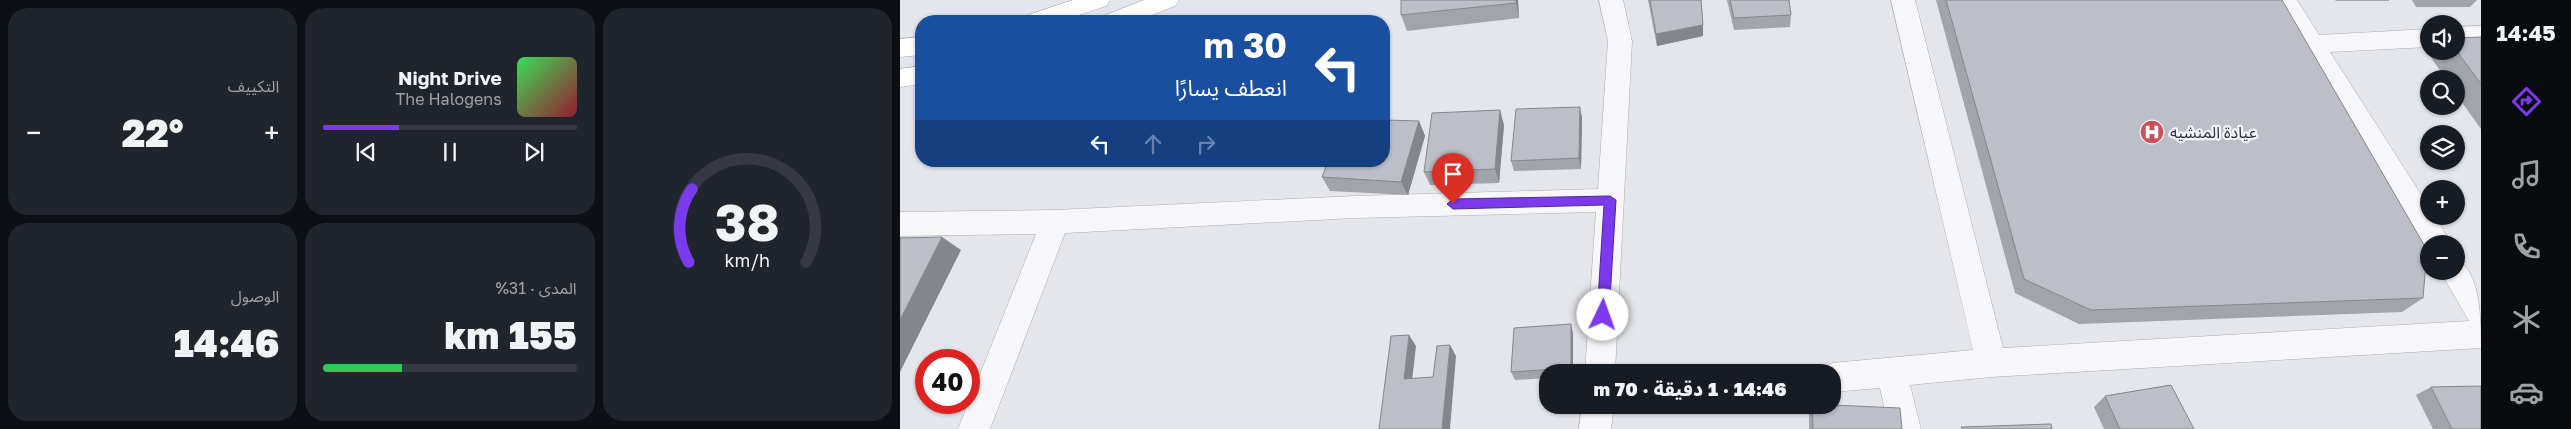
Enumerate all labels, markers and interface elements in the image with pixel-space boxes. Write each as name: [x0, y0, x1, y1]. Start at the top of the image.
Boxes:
map controls: [2420, 15, 2465, 280]
button: sound: [2420, 15, 2465, 60]
text: 14:45: [2496, 19, 2556, 46]
text: 30 m: [1203, 24, 1287, 66]
icon: left: [1305, 35, 1370, 100]
text: Night Drive: [398, 66, 502, 89]
button: search: [2420, 70, 2465, 115]
text: انعطف يسارًا: [1175, 74, 1287, 101]
text: التكييف: [228, 76, 279, 96]
icon: directions: [2509, 84, 2544, 119]
text: The Halogens: [395, 89, 502, 109]
text: 22°: [122, 110, 184, 155]
text: −: [26, 116, 41, 149]
text: +: [264, 116, 279, 149]
hospital icon: عيادة المنشيه: [2139, 119, 2165, 145]
place label: عيادة المنشيه: [2170, 122, 2257, 142]
button: layers: [2420, 125, 2465, 170]
icon: left: [1086, 130, 1114, 158]
icon: ahead: [1139, 130, 1167, 158]
icon: right: [1192, 130, 1220, 158]
icon: previous: [352, 138, 380, 166]
icon: pause: [436, 138, 464, 166]
icon: next: [520, 138, 548, 166]
pin: [1432, 153, 1474, 204]
icon: music: [2509, 157, 2544, 192]
icon: arrive: [1439, 160, 1467, 188]
button: +: [2420, 180, 2465, 225]
text: 38: [715, 190, 780, 252]
icon: phone: [2509, 229, 2544, 264]
button: −: [2420, 235, 2465, 280]
text: km/h: [725, 249, 770, 271]
text: المدى · 31%: [495, 278, 577, 298]
text: الوصول: [231, 286, 279, 306]
position arrow: [1576, 288, 1628, 340]
icon: climate: [2509, 302, 2544, 337]
text: 155 km: [444, 312, 577, 357]
text: 14:46: [174, 320, 279, 365]
speed limit sign: 40: [915, 349, 980, 414]
icon: car: [2509, 375, 2544, 410]
text: 14:46 · 1 دقيقة · 70 m: [1594, 377, 1787, 400]

